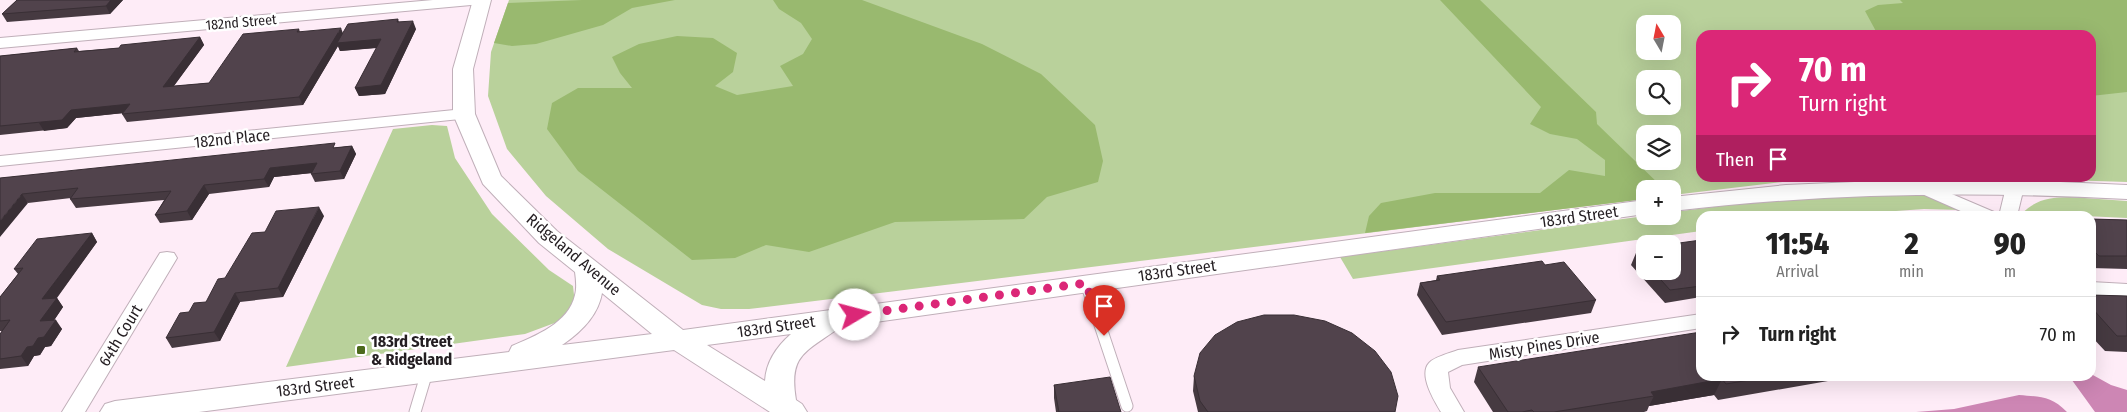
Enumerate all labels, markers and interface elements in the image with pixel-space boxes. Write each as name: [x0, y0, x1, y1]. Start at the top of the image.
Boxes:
street label: 182nd Street: [205, 11, 278, 34]
north arrow: [1636, 15, 1681, 60]
map controls: [1636, 15, 1681, 280]
text: 70 m: [1799, 48, 1867, 90]
icon: right: [1716, 50, 1781, 115]
button: search: [1636, 70, 1681, 115]
text: Turn right: [1799, 90, 1887, 117]
street label: 182nd Place: [193, 125, 271, 152]
button: layers: [1636, 125, 1681, 170]
icon: arrive: [1764, 145, 1792, 173]
text: Then: [1716, 148, 1754, 171]
button: +: [1636, 180, 1681, 225]
street label: 183rd Street: [1539, 202, 1620, 231]
street label: Ridgeland Avenue: [523, 209, 625, 299]
text: 11:54: [1766, 226, 1829, 262]
text: 2: [1904, 226, 1919, 262]
text: 90: [1994, 226, 2026, 262]
button: −: [1636, 235, 1681, 280]
street label: 183rd Street: [1137, 256, 1218, 285]
text: Arrival: [1776, 262, 1819, 281]
text: min: [1899, 262, 1924, 281]
text: m: [2004, 262, 2016, 281]
pin: [1083, 285, 1125, 336]
position arrow: [828, 288, 880, 340]
icon: arrive: [1090, 292, 1118, 320]
street label: 64th Court: [95, 300, 147, 370]
street label: 183rd Street: [736, 312, 817, 341]
icon: right: [1716, 320, 1744, 348]
text: Turn right: [1759, 323, 1836, 346]
text: 70 m: [2040, 323, 2076, 346]
street label: Misty Pines Drive: [1488, 327, 1601, 364]
place label: 183rd Street & Ridgeland: [371, 332, 453, 369]
marker: 183rd Street & Ridgeland: [355, 344, 367, 356]
street label: 183rd Street: [275, 372, 356, 401]

